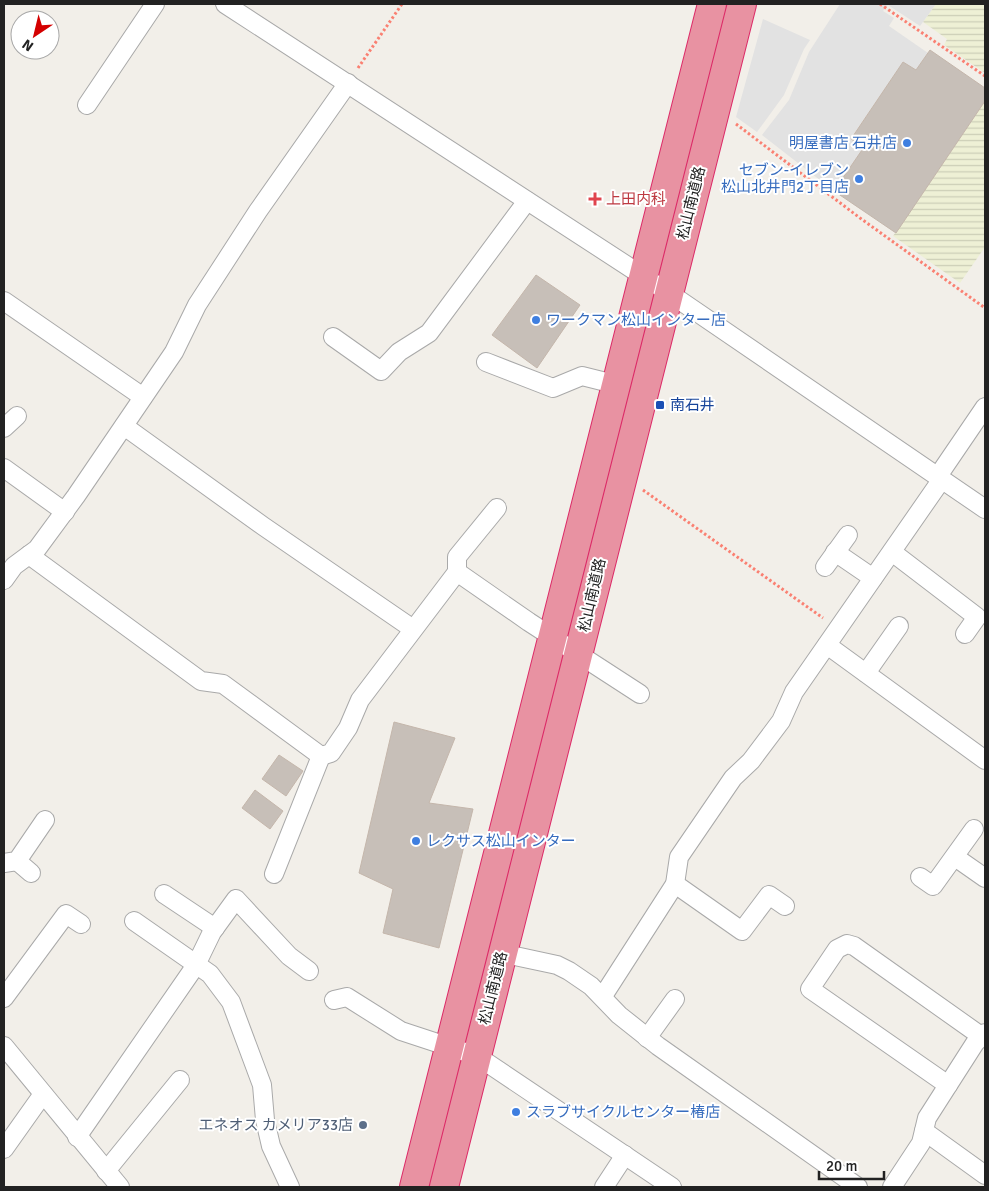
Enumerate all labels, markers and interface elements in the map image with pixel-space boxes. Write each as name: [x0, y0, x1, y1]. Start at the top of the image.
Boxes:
north arrow: [10, 10, 60, 60]
text: N: [19, 35, 37, 55]
place label: 明屋書店 石井店: [789, 134, 897, 152]
marker: 明屋書店 石井店: [901, 137, 913, 149]
place label: セブン-イレブン 松山北井門2丁目店: [721, 161, 849, 196]
street label: 松山南道路: [673, 164, 709, 242]
marker: セブン-イレブン 松山北井門2丁目店: [853, 173, 865, 185]
place label: 上田内科: [606, 190, 666, 208]
marker: 上田内科: [588, 192, 602, 206]
place label: ワークマン松山インター店: [546, 311, 726, 329]
marker: ワークマン松山インター店: [530, 314, 542, 326]
place label: 南石井: [670, 396, 715, 414]
marker: 南石井: [654, 399, 666, 411]
street label: 松山南道路: [575, 556, 609, 634]
place label: レクサス松山インター: [426, 832, 576, 850]
marker: レクサス松山インター: [410, 835, 422, 847]
street label: 松山南道路: [475, 949, 511, 1027]
place label: スラブサイクルセンター椿店: [526, 1103, 720, 1121]
marker: スラブサイクルセンター椿店: [510, 1106, 522, 1118]
place label: エネオス カメリア33店: [198, 1116, 353, 1134]
marker: エネオス カメリア33店: [357, 1119, 369, 1131]
scale bar: [819, 1148, 884, 1180]
text: 20 m: [826, 1157, 857, 1175]

